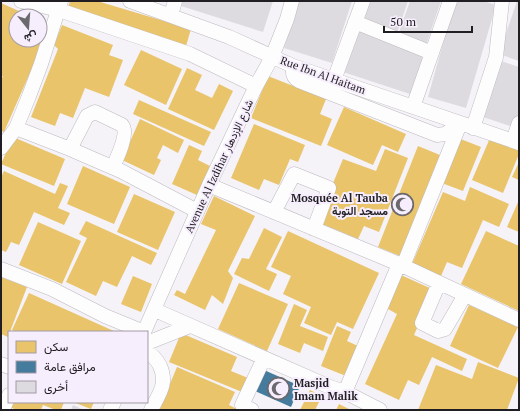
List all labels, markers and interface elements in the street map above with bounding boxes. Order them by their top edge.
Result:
north arrow [8,8,48,48]
scale bar [384,8,472,34]
text: 50 m [390,14,417,29]
text: ش [23,29,39,46]
street label: Rue Ibn Al Haitam [278,53,368,97]
street label: Avenue Al Izdihar شارع الإزدهار [182,97,257,235]
place label: Mosquée Al Tauba مسجد التوبة [291,191,388,218]
mosque icon: Mosquée Al Tauba مسجد التوبة [390,191,416,217]
legend [8,331,148,403]
text: سكن [44,339,68,355]
text: مرافق عامة [44,359,96,375]
mosque icon: Masjid Imam Malik [265,376,291,402]
place label: Masjid Imam Malik [294,376,358,403]
text: أخرى [44,379,68,395]

